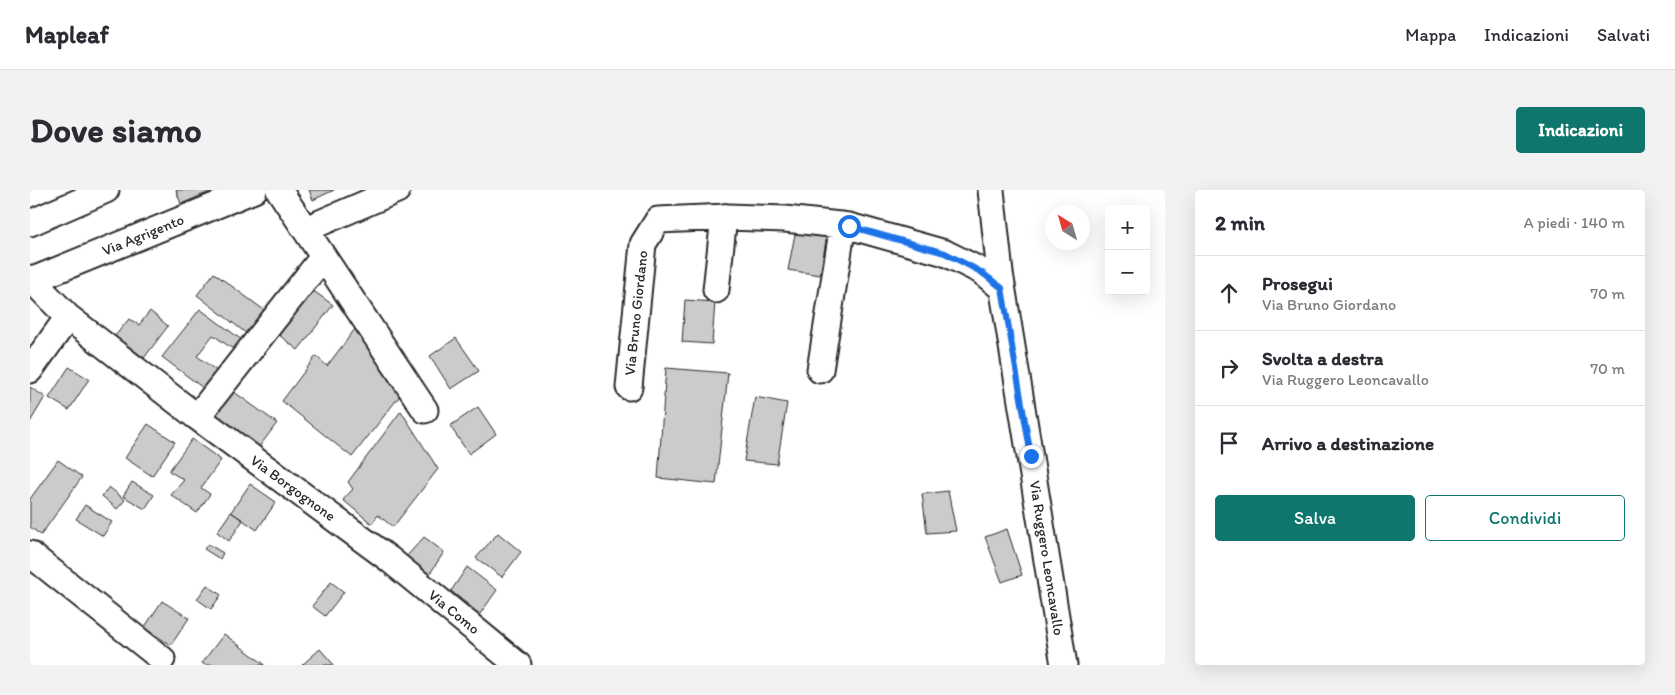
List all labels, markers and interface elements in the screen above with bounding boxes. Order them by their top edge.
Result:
text: Mapleaf [25,20,109,49]
text: Mappa [1405,24,1456,46]
text: Indicazioni [1484,24,1569,46]
text: Salvati [1597,24,1650,46]
button: Indicazioni [1516,107,1645,153]
text: Dove siamo [30,109,202,151]
north arrow [1045,205,1090,250]
map controls [1105,205,1150,295]
button: + [1105,205,1150,250]
street label: Via Agrigento [99,210,187,260]
text: 2 min [1215,210,1265,235]
text: A piedi · 140 m [1523,213,1625,232]
route start [838,215,861,238]
street label: Via Bruno Giordano [620,250,652,376]
button: − [1105,250,1150,295]
text: Prosegui [1262,272,1333,295]
icon: ahead [1215,279,1243,307]
text: 70 m [1590,284,1625,303]
text: Via Bruno Giordano [1262,295,1396,314]
text: Svolta a destra [1262,347,1383,370]
icon: right [1215,354,1243,382]
text: 70 m [1590,359,1625,378]
text: Via Ruggero Leoncavallo [1262,370,1429,389]
icon: arrive [1215,429,1243,457]
text: Arrivo a destinazione [1262,432,1434,455]
route end [1020,445,1043,468]
street label: Via Borgognone [247,451,339,525]
street label: Via Ruggero Leoncavallo [1026,479,1068,637]
button: Salva [1215,495,1415,541]
button: Condividi [1425,495,1625,541]
street label: Via Como [425,586,483,638]

